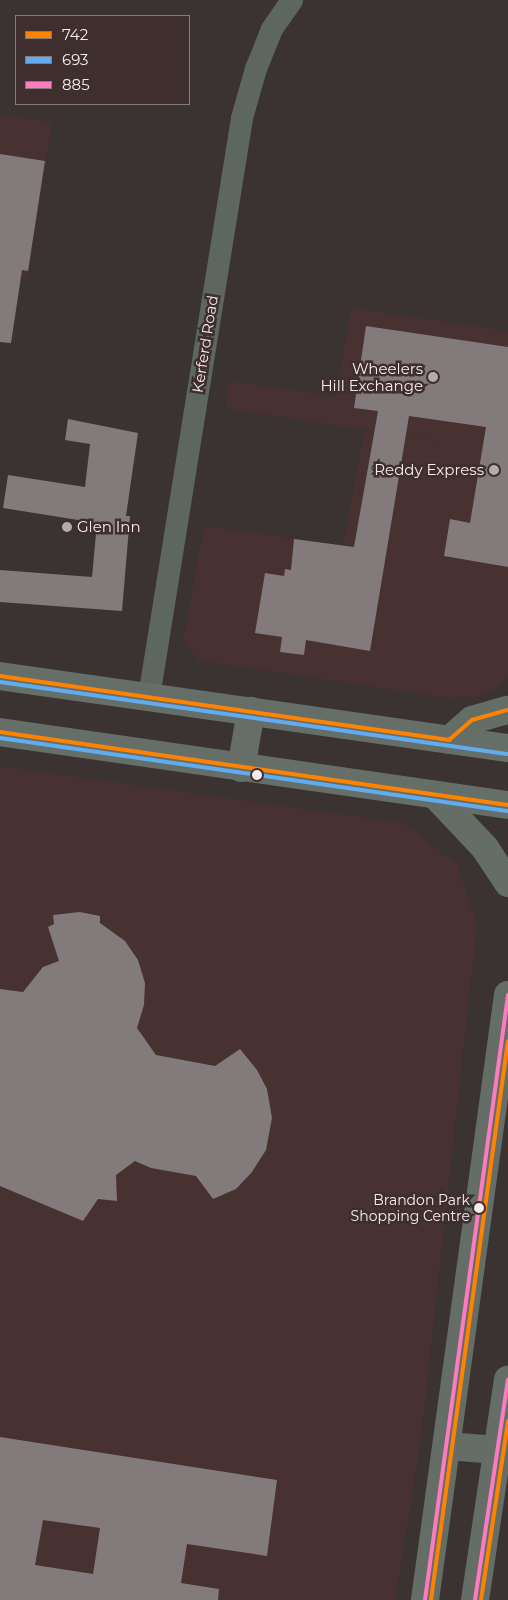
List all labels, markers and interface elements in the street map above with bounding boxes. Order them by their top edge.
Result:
legend [15,15,190,105]
text: 742 [62,25,88,44]
text: 693 [62,50,89,69]
text: 885 [62,75,90,94]
street label: Kerferd Road [188,294,222,394]
place label: Wheelers Hill Exchange [320,359,423,394]
marker: Wheelers Hill Exchange [427,371,439,383]
place label: Reddy Express [374,461,484,479]
marker: Reddy Express [488,464,500,476]
place label: Glen Inn [77,518,141,536]
marker: Glen Inn [61,521,73,533]
unlabelled marker [252,770,262,780]
place label: Brandon Park Shopping Centre [351,1192,470,1224]
marker: Brandon Park Shopping Centre [474,1203,484,1213]

